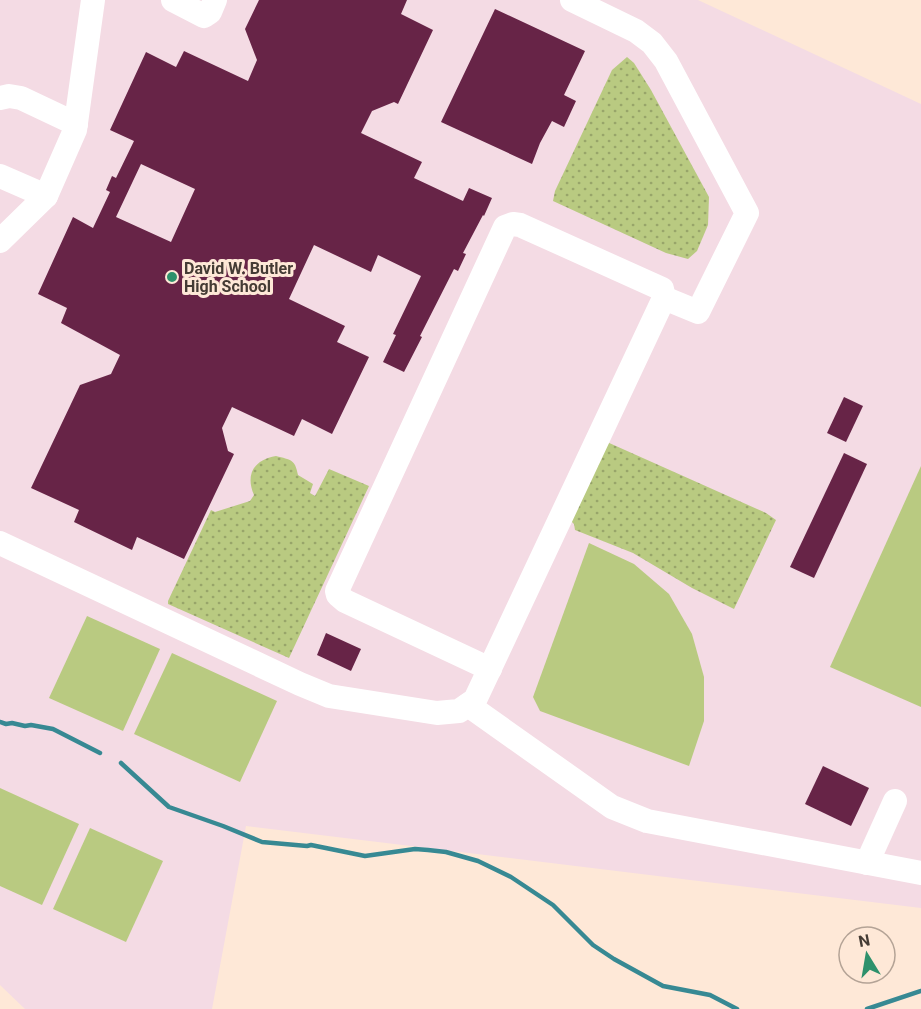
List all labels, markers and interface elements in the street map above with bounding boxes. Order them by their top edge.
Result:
place label: David W. Butler High School [184,259,293,296]
marker: David W. Butler High School [165,270,179,284]
north arrow [837,925,897,985]
text: N [857,930,872,951]

